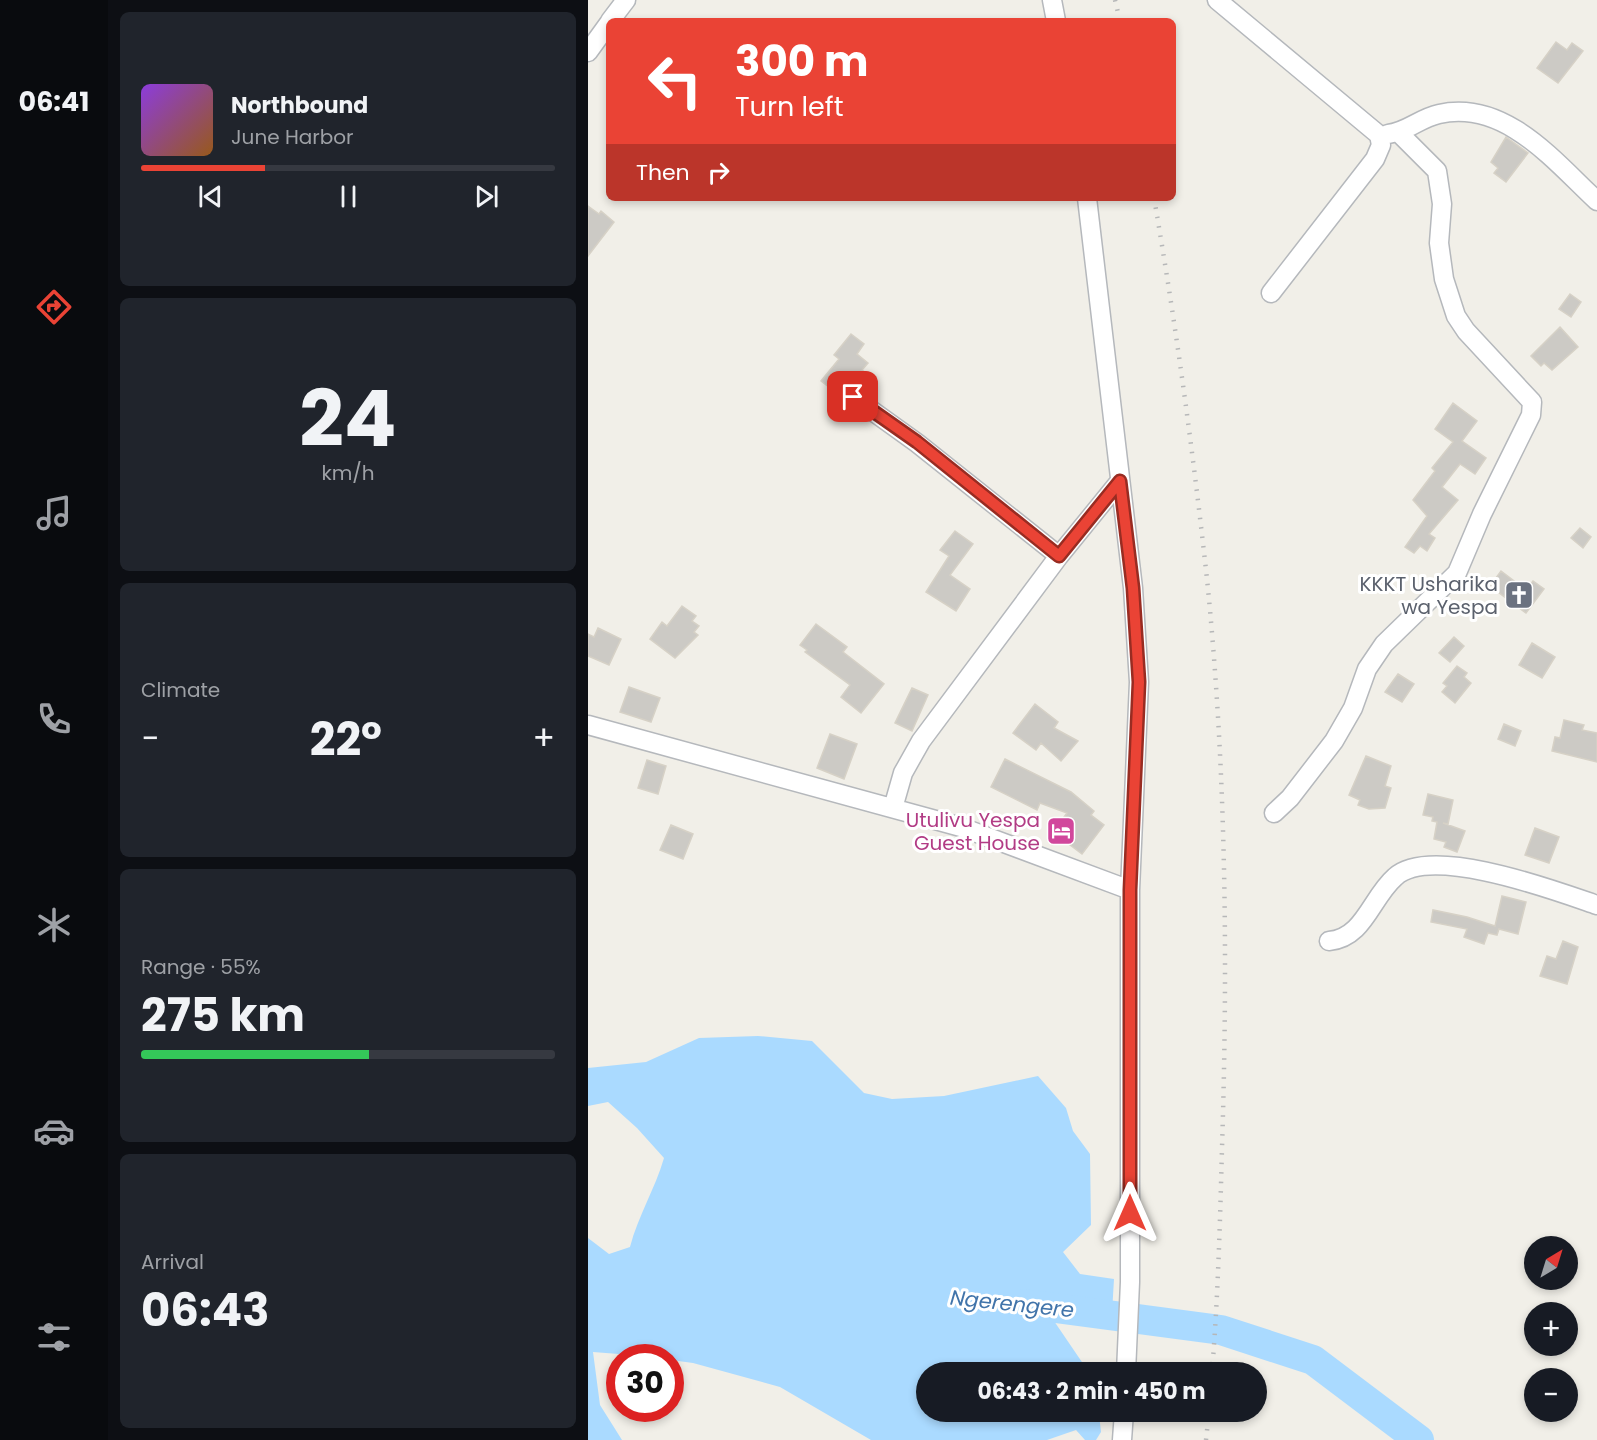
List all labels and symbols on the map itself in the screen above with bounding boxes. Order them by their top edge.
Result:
pin [827,371,878,422]
place label: KKKT Usharika wa Yespa [1359,570,1498,621]
church icon: KKKT Usharika wa Yespa [1503,579,1535,611]
place label: Utulivu Yespa Guest House [906,806,1040,857]
hotel icon: Utulivu Yespa Guest House [1045,815,1077,847]
position arrow [1098,1181,1162,1245]
north arrow [1524,1236,1578,1290]
water label: Ngerengere [949,1283,1075,1324]
speed limit sign: 30 [606,1344,684,1422]

